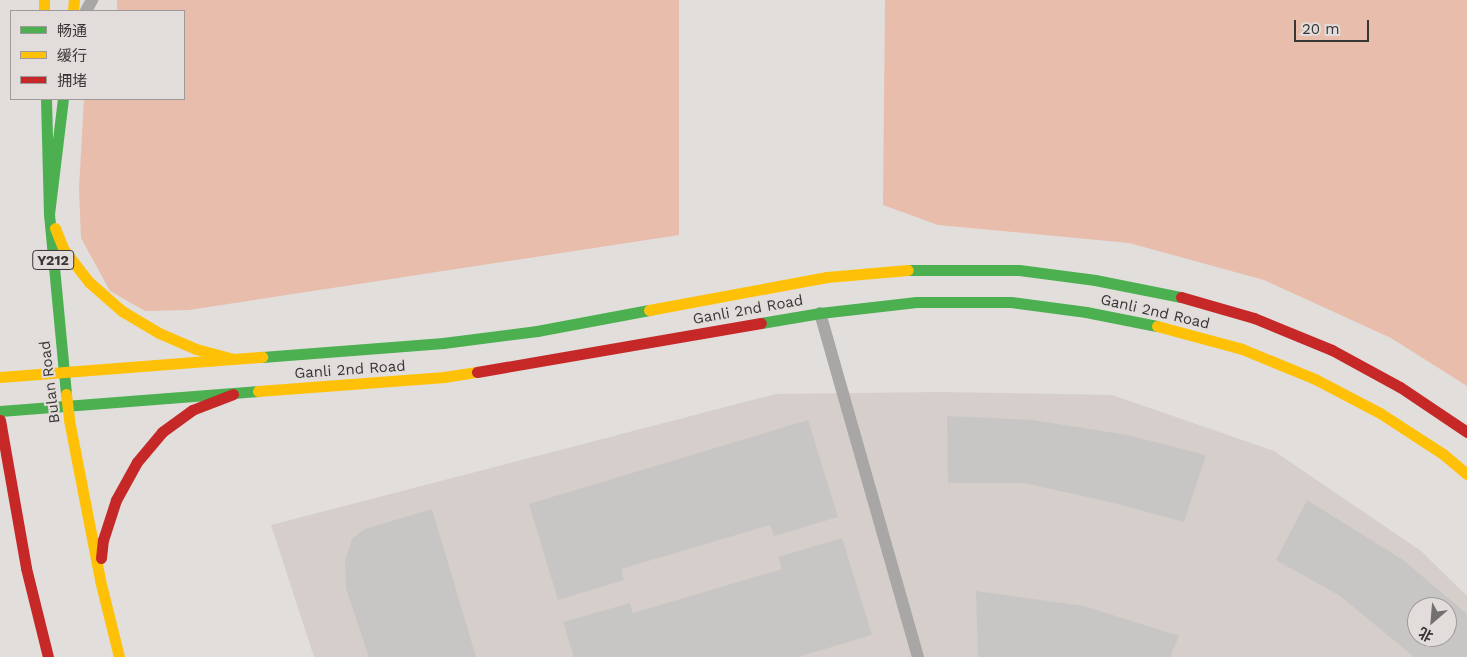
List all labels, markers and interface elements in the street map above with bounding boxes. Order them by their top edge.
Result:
legend [10,10,185,100]
scale bar [1297,10,1372,42]
text: 20 m [1302,20,1340,38]
text: 畅通 [57,22,87,40]
text: 缓行 [57,47,87,65]
text: 拥堵 [57,72,87,90]
road number: Y212 [32,248,74,272]
street label: Ganli 2nd Road [692,291,804,329]
street label: Ganli 2nd Road [1099,291,1211,333]
street label: Bulan Road [36,340,64,424]
street label: Ganli 2nd Road [294,357,406,383]
north arrow [1407,597,1457,647]
text: 北 [1416,624,1436,645]

